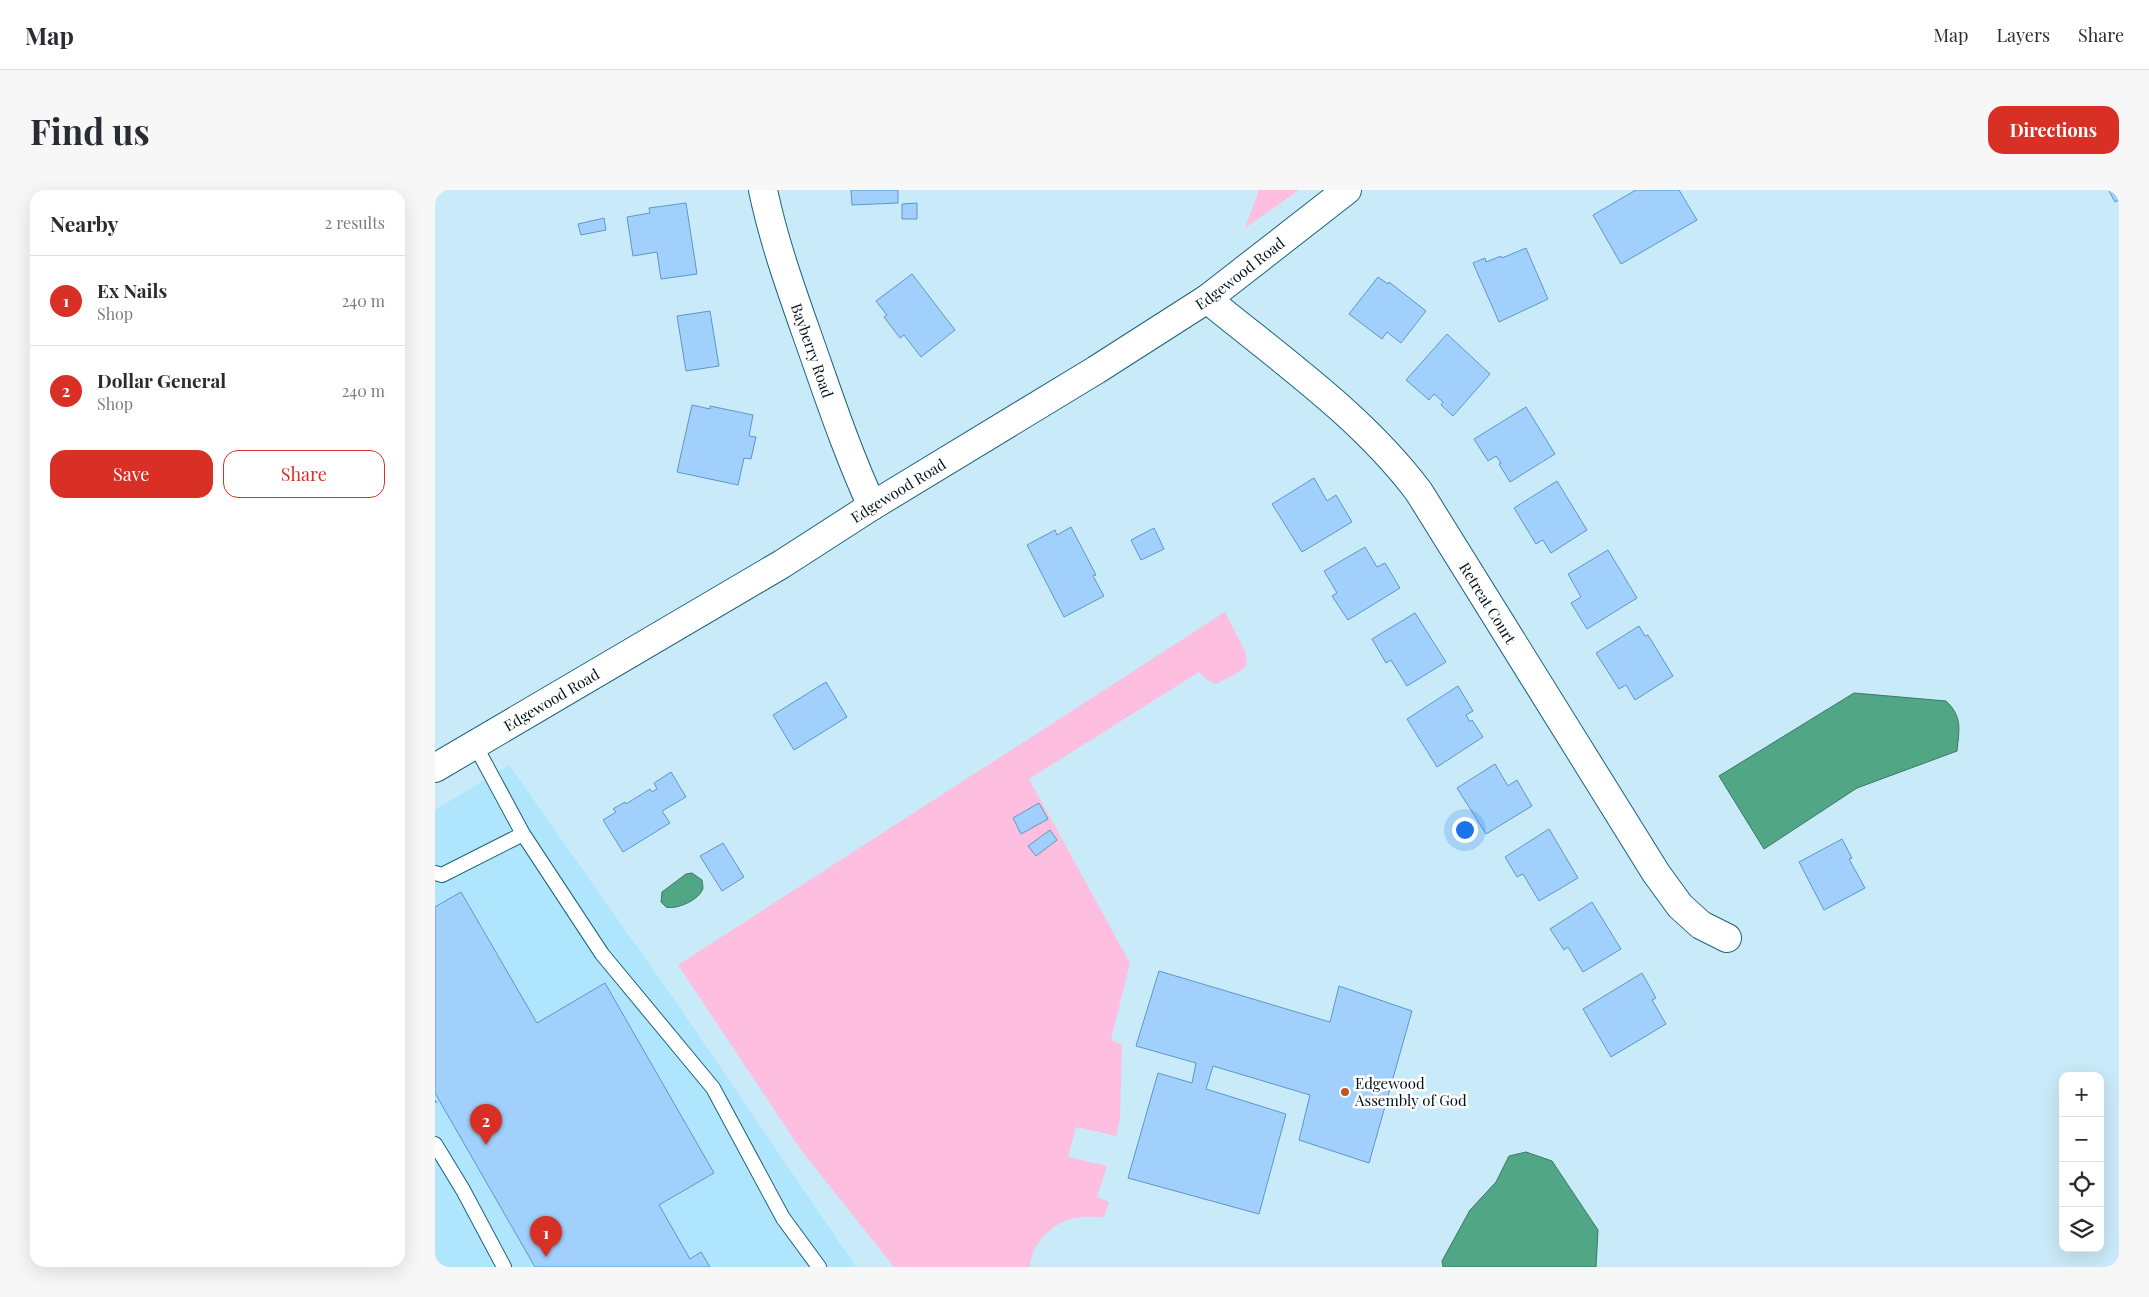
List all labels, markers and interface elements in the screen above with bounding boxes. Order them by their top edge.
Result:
text: Map [25,19,74,51]
text: Map [1933,23,1968,47]
text: Layers [1996,23,2050,47]
text: Share [2078,23,2124,47]
button: Directions [1988,106,2119,154]
text: Find us [30,107,150,154]
text: Nearby [50,209,119,237]
text: 2 results [325,212,385,233]
street label: Edgewood Road [1191,232,1289,314]
text: Ex Nails [97,277,167,303]
text: 1 [63,290,69,311]
text: 240 m [342,290,385,311]
street label: Bayberry Road [787,301,838,401]
text: Shop [97,303,133,324]
text: Dollar General [97,367,226,393]
text: 2 [62,380,70,401]
text: 240 m [342,380,385,401]
text: Shop [97,393,133,414]
button: Save [50,450,213,498]
button: Share [223,450,385,498]
street label: Edgewood Road [847,454,949,527]
street label: Retreat Court [1455,558,1521,648]
street label: Edgewood Road [500,664,603,735]
your location [1452,817,1478,843]
map controls [2059,1072,2104,1252]
button: + [2059,1072,2104,1117]
place label: Edgewood Assembly of God [1354,1073,1467,1110]
marker: Edgewood Assembly of God [1339,1086,1351,1098]
pin: 2 [470,1104,502,1145]
button: − [2059,1117,2104,1162]
button: locate [2059,1162,2104,1207]
button: layers [2059,1207,2104,1252]
pin: 1 [530,1216,562,1257]

